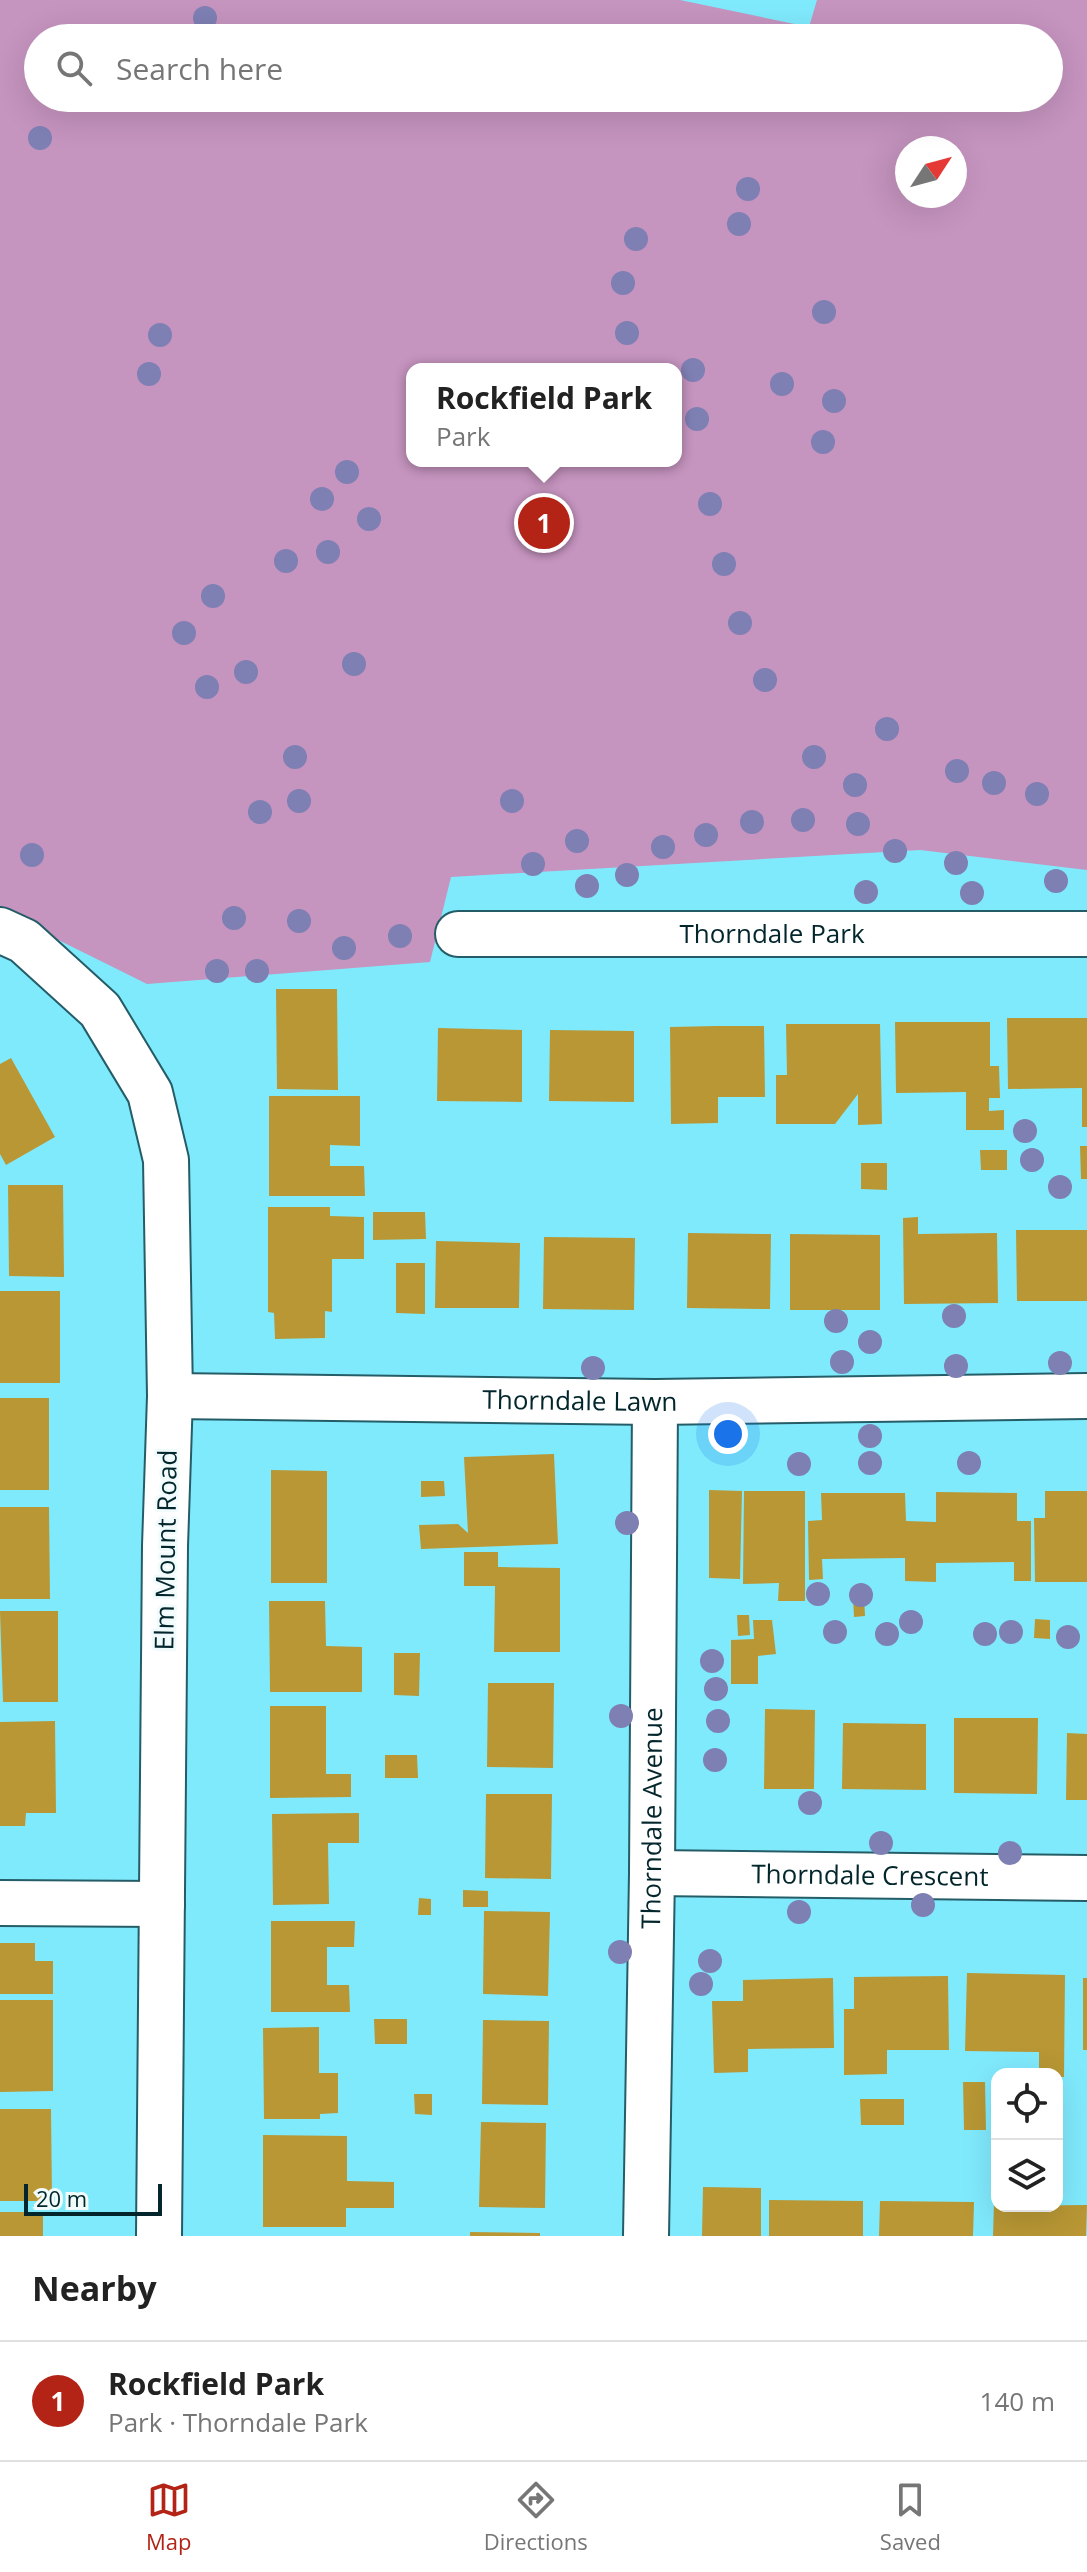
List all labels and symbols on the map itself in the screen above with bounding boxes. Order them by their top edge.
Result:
north arrow [895,136,967,208]
pin: 1 [518,493,570,553]
street label: Thorndale Park [679,915,865,951]
street label: Thorndale Lawn [482,1381,678,1419]
your location [708,1414,748,1454]
street label: Elm Mount Road [145,1449,185,1651]
street label: Thorndale Avenue [632,1707,670,1929]
street label: Thorndale Crescent [751,1855,989,1894]
scale bar [24,2180,162,2216]

